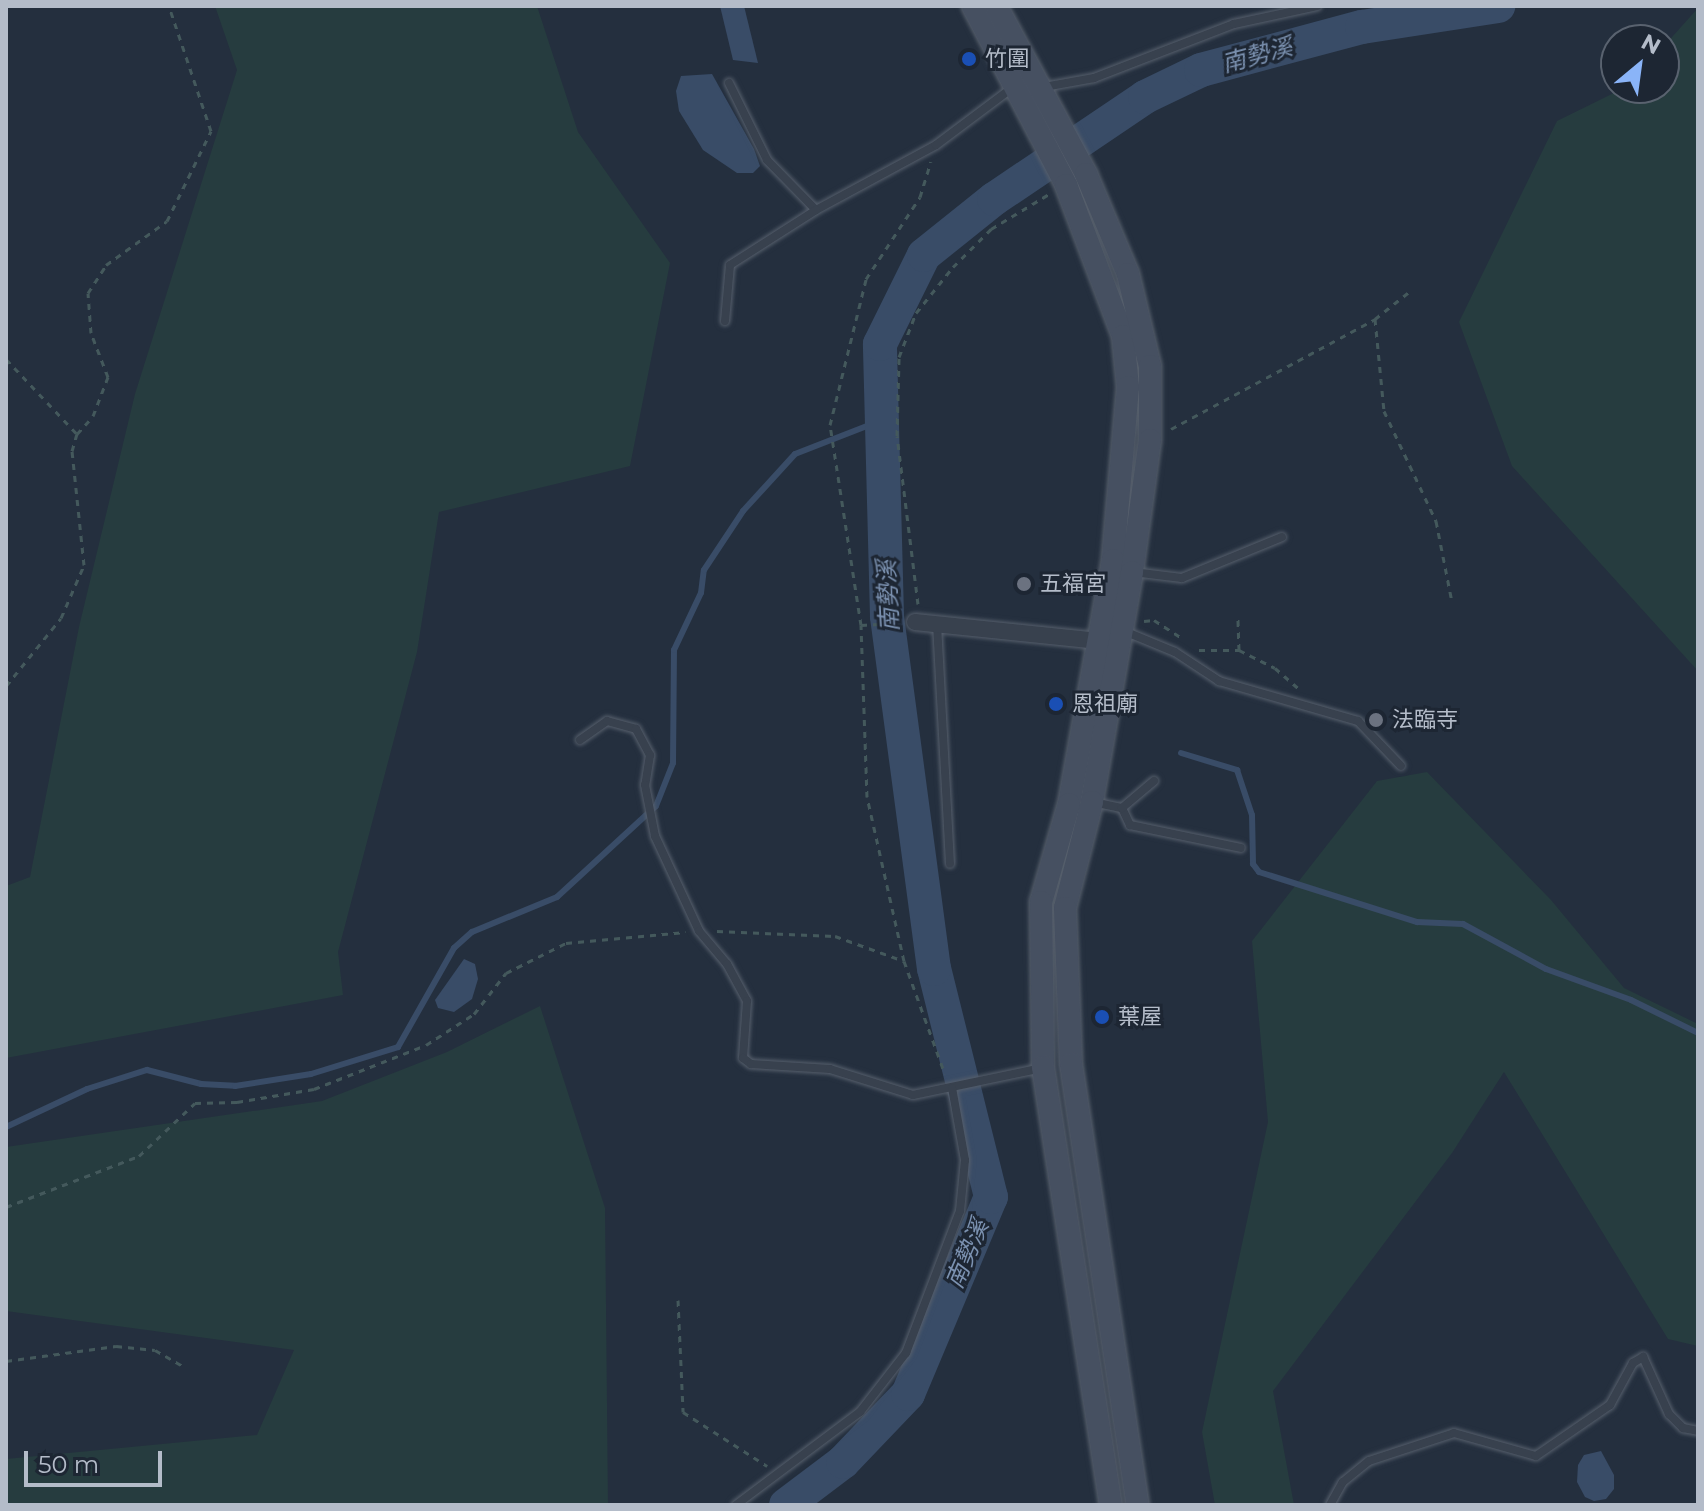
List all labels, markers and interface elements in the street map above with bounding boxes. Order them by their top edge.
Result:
north arrow [1600,24,1680,104]
text: N [1637,28,1665,60]
water label: 南勢溪 [1218,32,1296,78]
place label: 竹圍 [985,46,1029,72]
marker: 竹圍 [960,50,978,68]
water label: 南勢溪 [872,559,904,633]
place label: 五福宮 [1040,571,1106,597]
marker: 五福宮 [1015,575,1033,593]
place label: 恩祖廟 [1072,691,1138,717]
marker: 恩祖廟 [1047,695,1065,713]
place label: 法臨寺 [1392,707,1458,733]
marker: 法臨寺 [1367,711,1385,729]
place label: 葉屋 [1118,1004,1162,1030]
marker: 葉屋 [1093,1008,1111,1026]
water label: 南勢溪 [940,1215,994,1293]
scale bar [28,1435,166,1485]
text: 50 m [38,1450,99,1479]

